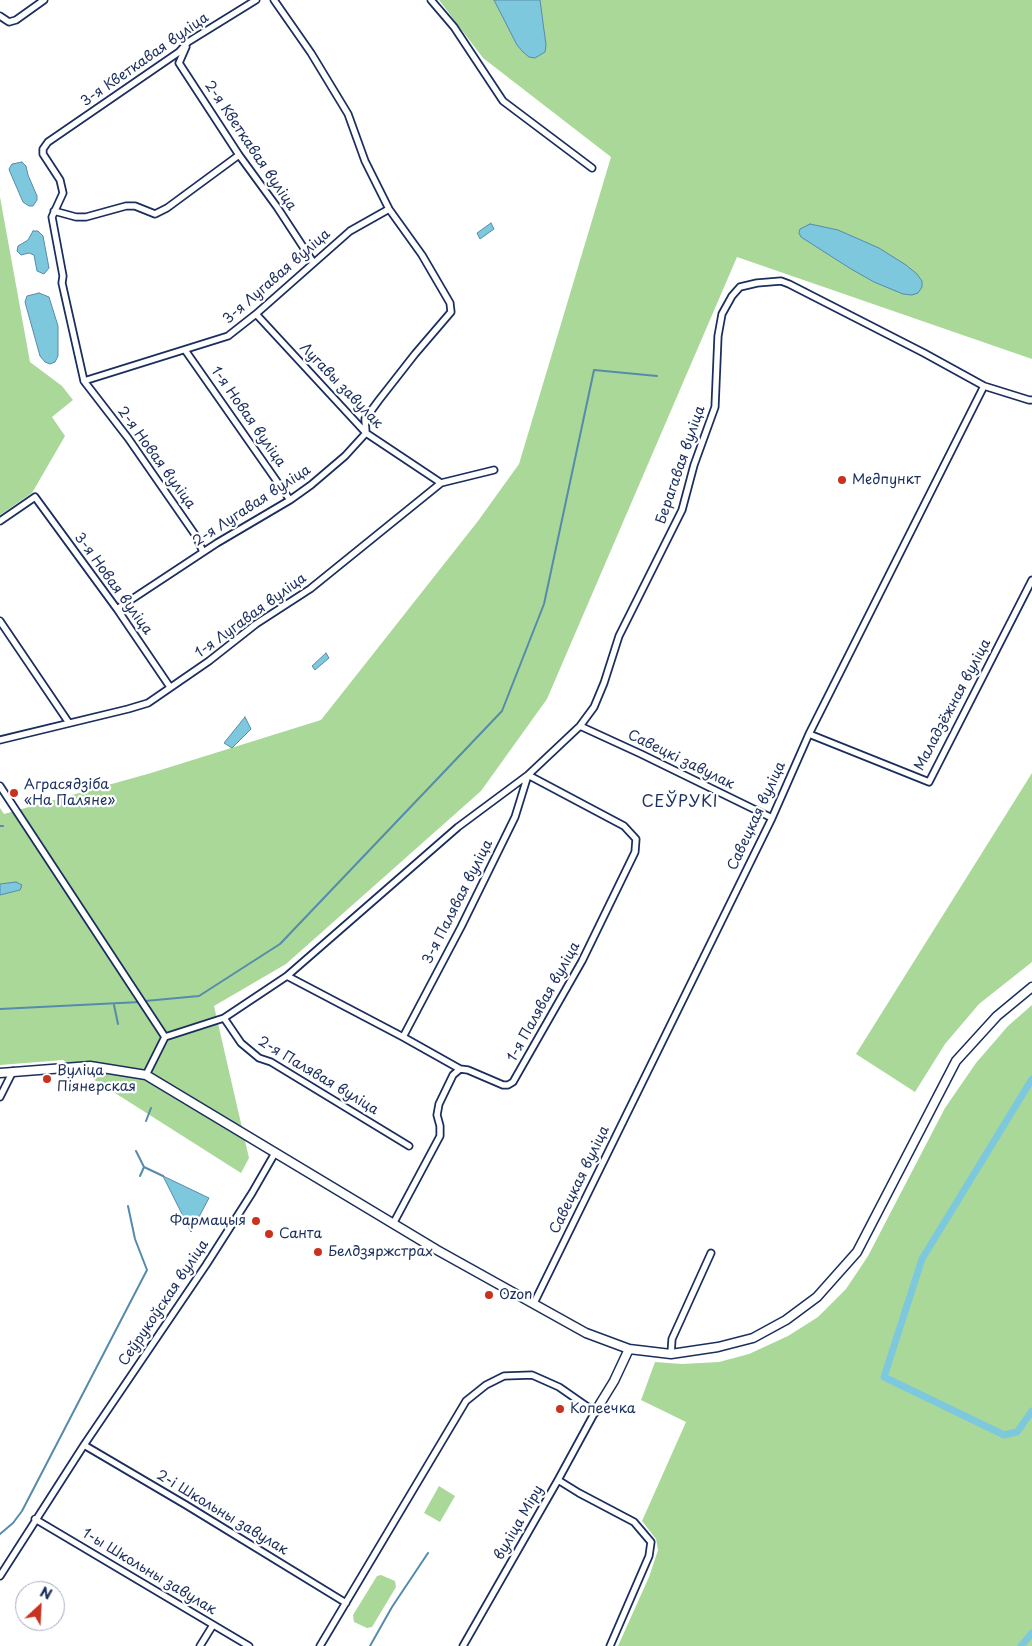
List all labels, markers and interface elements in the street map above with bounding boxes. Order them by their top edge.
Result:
street label: 3-я Кветкавая вуліца [78,9,212,111]
street label: 2-я Кветкавая вуліца [200,78,300,214]
street label: 3-я Лугавая вуліца [220,226,334,328]
street label: Лугавы завулак [296,340,386,432]
street label: 1-я Новая вуліца [207,364,289,470]
street label: 2-я Новая вуліца [113,404,199,512]
street label: Берагавая вуліца [653,404,709,526]
street label: 2-я Лугавая вуліца [190,462,314,550]
place label: Медпункт [852,472,921,488]
marker: Медпункт [836,474,848,486]
street label: 3-я Новая вуліца [70,530,156,638]
street label: 1-я Лугавая вуліца [192,570,310,662]
street label: Маладзёжная вуліца [911,636,995,774]
street label: Савецкі завулак [625,727,737,793]
street label: Савецкая вуліца [724,759,790,873]
place label: Аграсядзіба «На Паляне» [24,777,115,810]
marker: Аграсядзіба «На Паляне» [8,787,20,799]
district label: СЕЎРУКІ [641,793,719,813]
street label: 3-я Палявая вуліца [419,837,497,967]
street label: 1-я Палявая вуліца [504,939,584,1065]
street label: 2-я Палявая вуліца [255,1033,381,1119]
place label: Вуліца Піянерская [57,1063,136,1096]
marker: Вуліца Піянерская [41,1073,53,1085]
street label: Савецкая вуліца [547,1123,613,1237]
place label: Фармацыя [170,1213,246,1229]
marker: Фармацыя [250,1215,262,1227]
place label: Санта [279,1226,322,1242]
marker: Санта [263,1228,275,1240]
street label: Сеўрукоўская вуліца [116,1237,212,1369]
place label: Белдзяржстрах [328,1244,433,1260]
marker: Белдзяржстрах [312,1246,324,1258]
place label: Ozon [499,1287,532,1303]
marker: Ozon [483,1289,495,1301]
place label: Копеечка [570,1401,636,1417]
marker: Копеечка [554,1403,566,1415]
street label: 2-і Школьны завулак [153,1467,291,1559]
street label: вуліца Міру [491,1483,547,1563]
street label: 1-ы Школьны завулак [79,1525,219,1619]
north arrow [15,1581,65,1631]
text: N [37,1581,56,1605]

